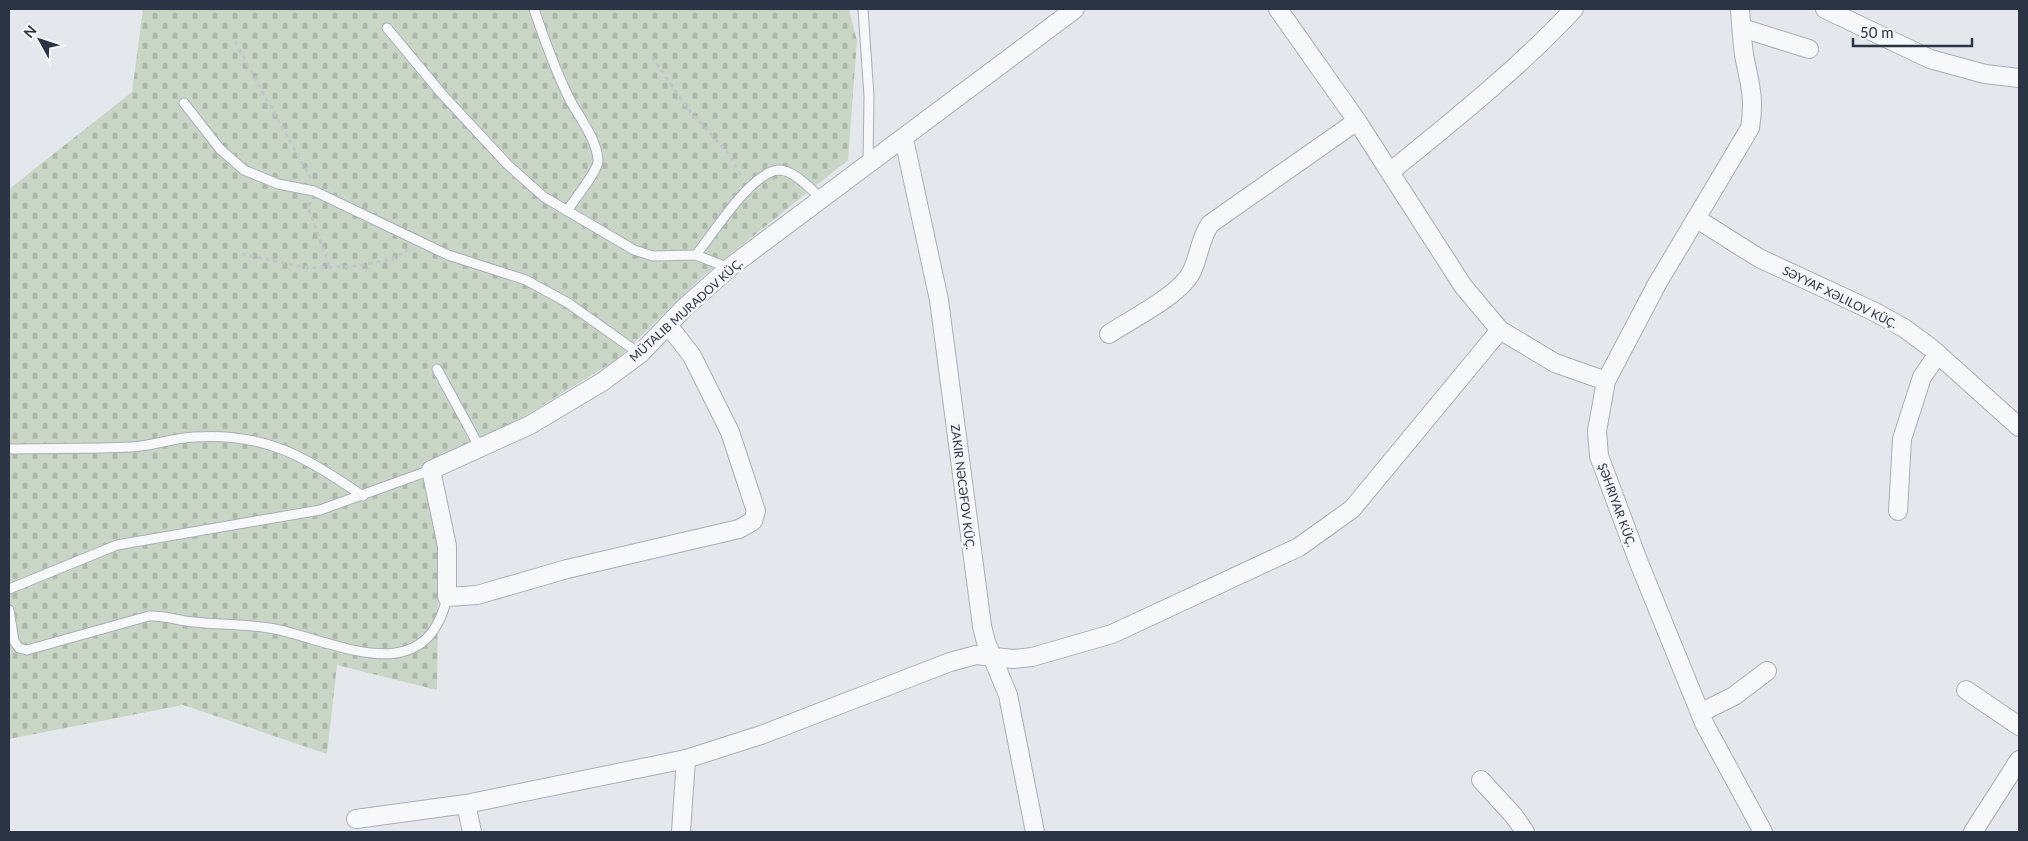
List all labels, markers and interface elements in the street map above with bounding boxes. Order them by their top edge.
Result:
north arrow [15,15,65,65]
scale bar [1853,15,1972,47]
text: N [20,22,40,41]
text: 50 m [1860,23,1894,41]
street label: MÜTALIB MURADOV KÜÇ. [626,255,746,365]
street label: SƏYYAF XƏLILOV KÜÇ. [1780,263,1900,331]
street label: ZAKIR NƏCƏFOV KÜÇ. [948,423,978,551]
street label: ŞƏHRIYAR KÜÇ. [1595,461,1639,549]

